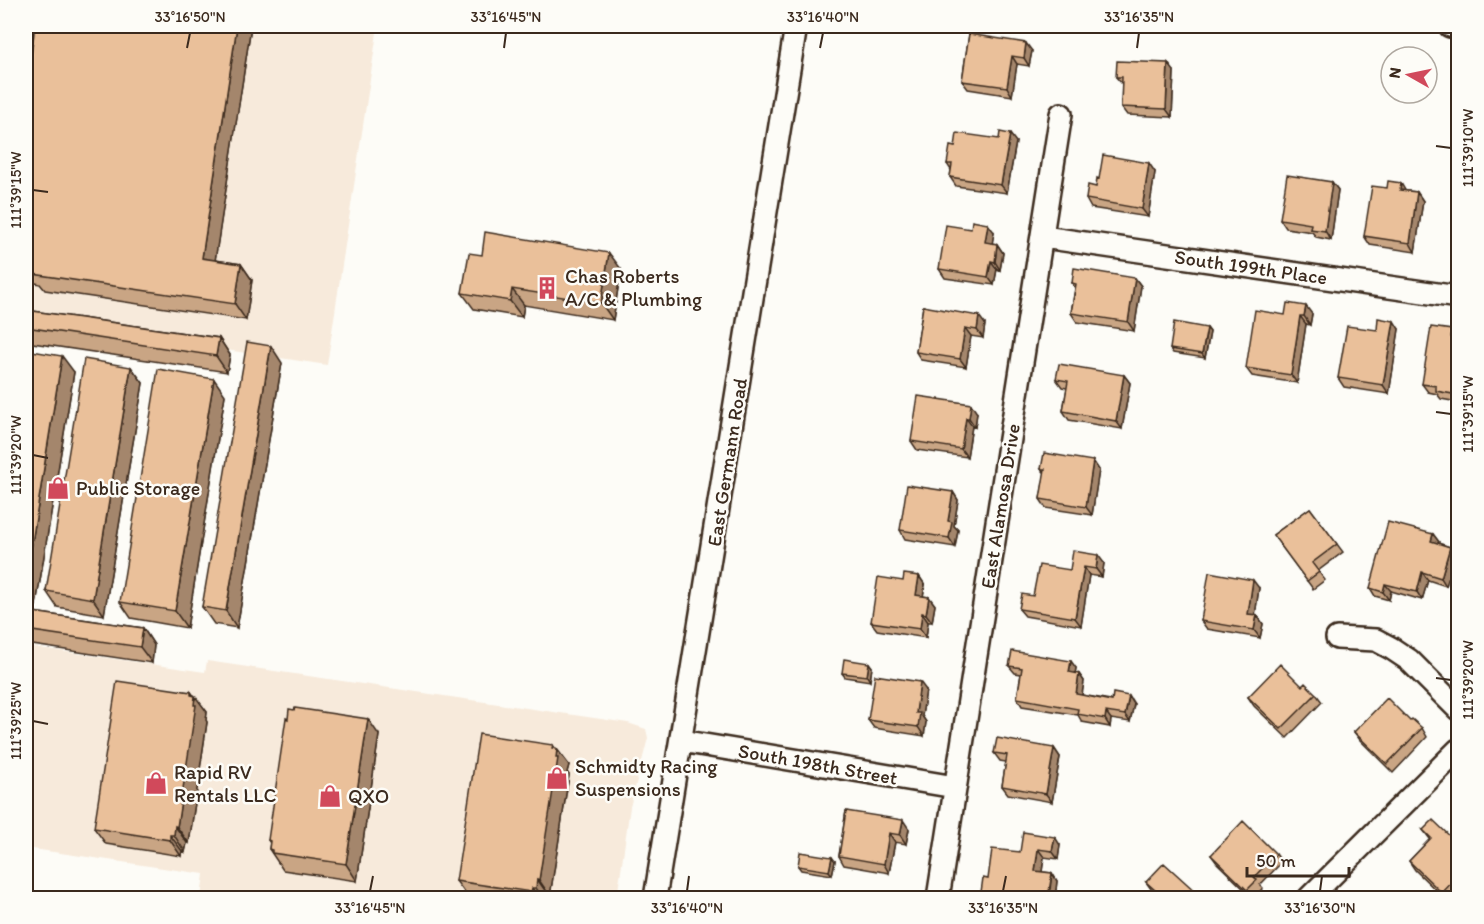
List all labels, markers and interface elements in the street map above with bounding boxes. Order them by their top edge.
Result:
text: 33°16'50"N [154,8,226,26]
text: 33°16'45"N [471,8,541,26]
text: 33°16'40"N [787,8,859,26]
text: 33°16'35"N [1104,8,1174,26]
north arrow [1379,45,1439,105]
text: N [1384,66,1405,80]
text: 111°39'10"W [1459,109,1477,187]
text: 111°39'15"W [7,151,25,229]
street label: South 199th Place [1173,244,1329,290]
place label: Chas Roberts A/C & Plumbing [565,264,703,311]
building icon: Chas Roberts A/C & Plumbing [534,275,560,301]
text: 111°39'15"W [1459,375,1477,453]
street label: East Germann Road [702,376,752,548]
text: 111°39'20"W [7,415,25,495]
street label: East Alamosa Drive [975,422,1025,590]
shop icon: Public Storage [45,475,71,501]
place label: Public Storage [76,476,200,500]
text: 111°39'20"W [1459,640,1477,720]
text: 111°39'25"W [7,682,25,760]
street label: South 198th Street [736,738,900,790]
place label: Schmidty Racing Suspensions [575,754,718,801]
place label: Rapid RV Rentals LLC [174,760,276,807]
shop icon: Schmidty Racing Suspensions [544,765,570,791]
shop icon: Rapid RV Rentals LLC [143,770,169,796]
shop icon: QXO [317,783,343,809]
place label: QXO [348,784,389,808]
scale bar [1247,840,1349,878]
text: 50 m [1256,850,1296,872]
text: 33°16'45"N [335,899,405,917]
text: 33°16'40"N [651,899,723,917]
text: 33°16'35"N [968,899,1038,917]
text: 33°16'30"N [1284,899,1356,917]

